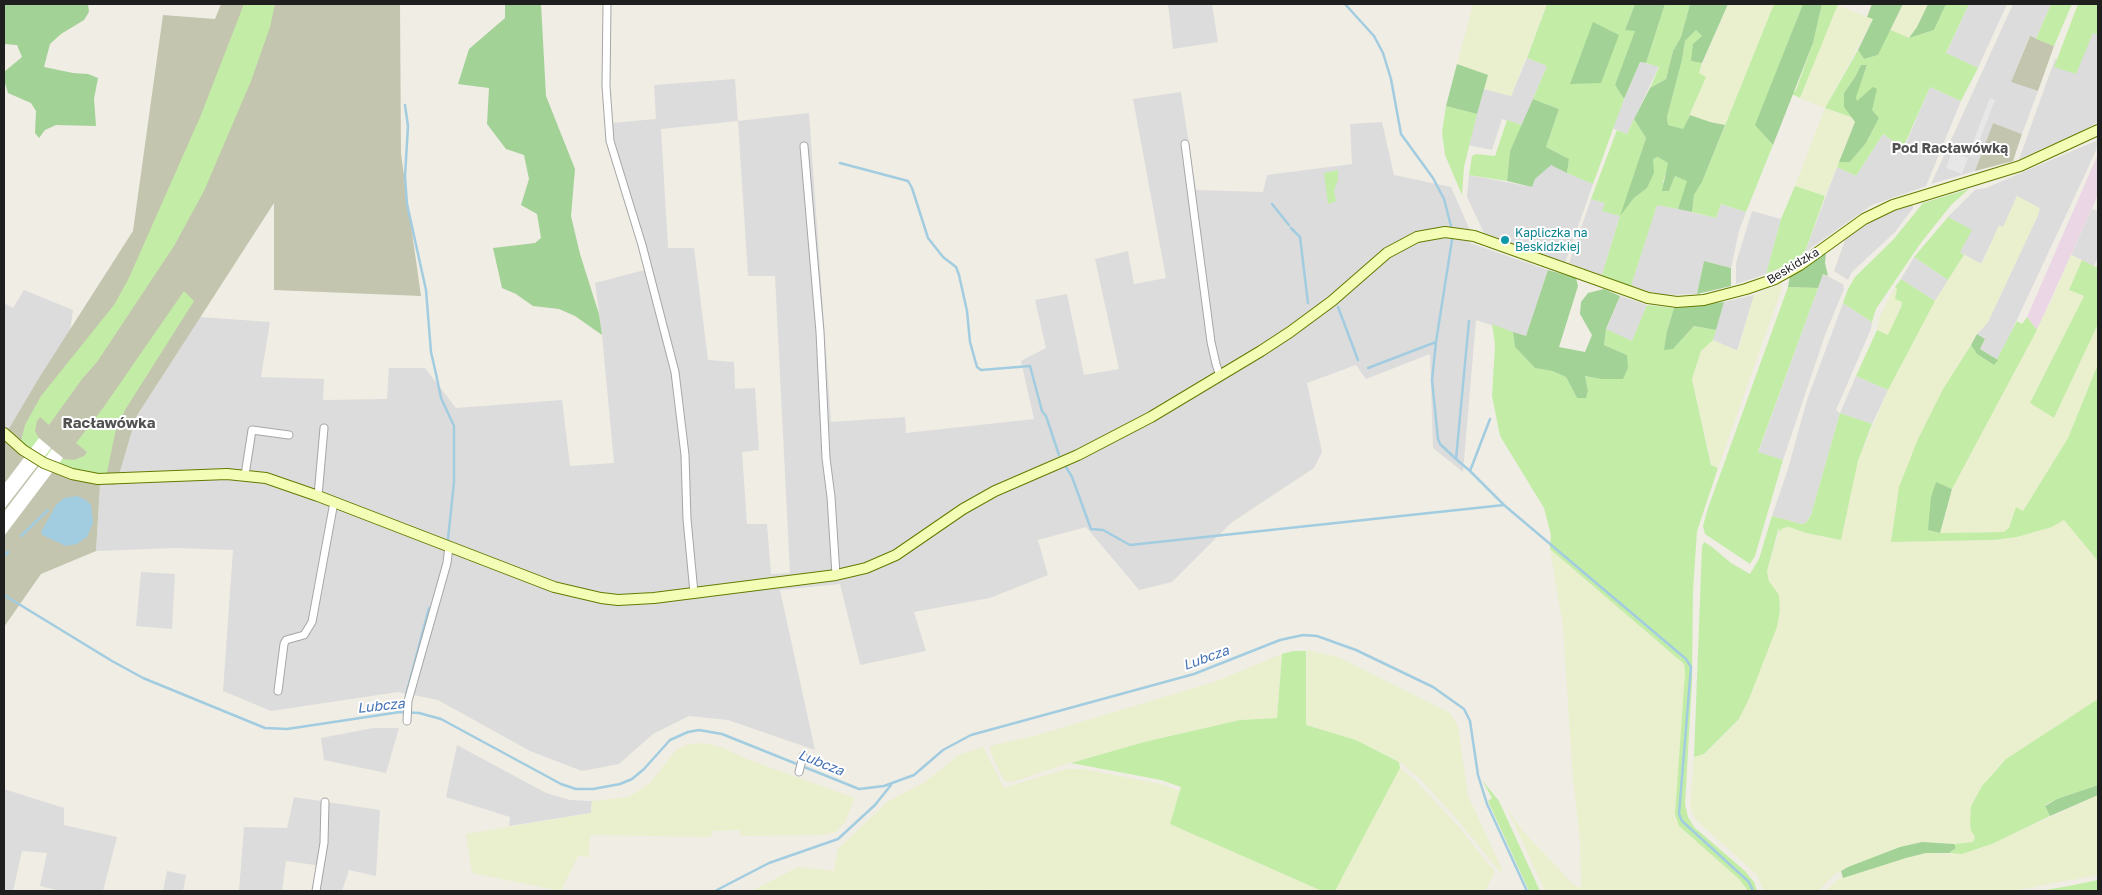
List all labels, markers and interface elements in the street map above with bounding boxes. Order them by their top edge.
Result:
district label: Pod Racławówką [1892,141,2008,157]
place label: Kapliczka na Beskidzkiej [1515,226,1588,254]
marker: Kapliczka na Beskidzkiej [1499,234,1511,246]
street label: Beskidzka [1764,245,1822,287]
district label: Racławówka [63,414,155,432]
water label: Lubcza [1181,642,1231,674]
water label: Lubcza [357,695,405,717]
water label: Lubcza [796,746,846,780]

